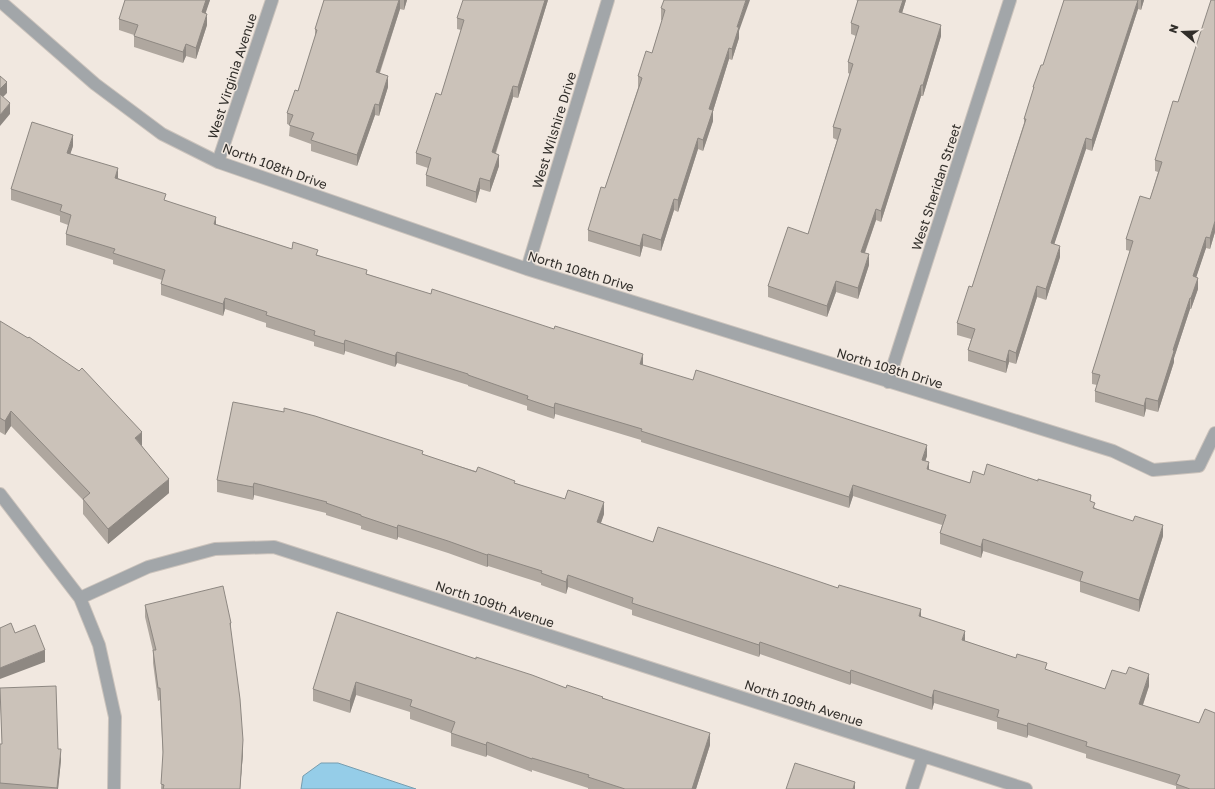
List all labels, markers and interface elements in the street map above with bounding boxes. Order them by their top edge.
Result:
street label: West Virginia Avenue [204,11,260,141]
north arrow [1163,12,1203,52]
text: N [1166,23,1181,35]
street label: West Wilshire Drive [529,70,579,190]
street label: West Sheridan Street [908,122,964,252]
street label: North 108th Drive [220,140,330,192]
street label: North 108th Drive [526,247,636,295]
street label: North 108th Drive [835,344,945,392]
street label: North 109th Avenue [434,577,556,631]
street label: North 109th Avenue [743,676,865,730]

